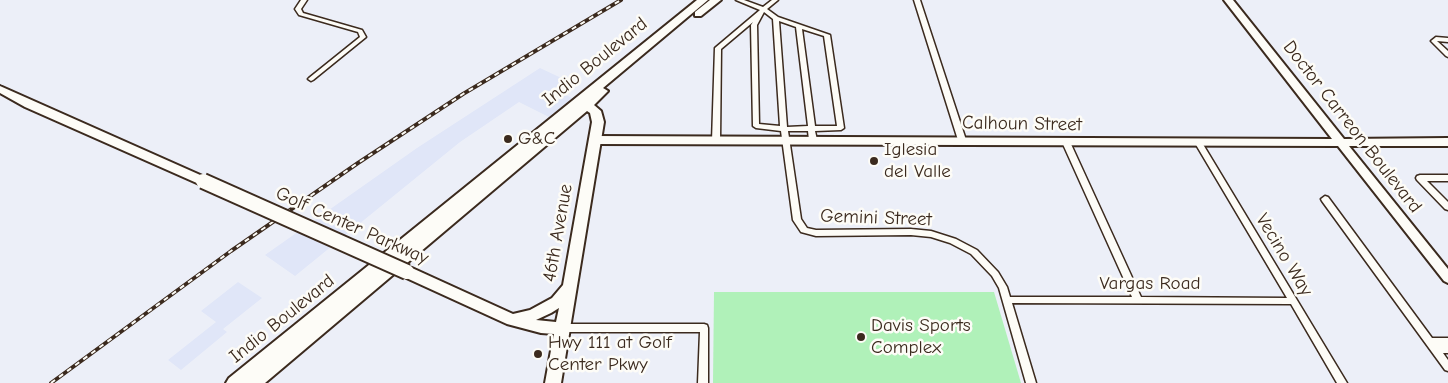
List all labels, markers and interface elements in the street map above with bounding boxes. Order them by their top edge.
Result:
street label: Indio Boulevard [538,13,652,111]
street label: Doctor Carreon Boulevard [1278,36,1426,218]
street label: Calhoun Street [962,112,1082,136]
place label: G&C [518,128,556,150]
marker: G&C [502,133,514,145]
place label: Iglesia del Valle [884,139,951,183]
marker: Iglesia del Valle [868,155,880,167]
street label: Golf Center Parkway [272,182,432,270]
street label: 46th Avenue [538,182,578,284]
street label: Gemini Street [820,205,932,231]
street label: Vecino Way [1250,210,1318,300]
street label: Indio Boulevard [225,270,339,368]
street label: Vargas Road [1099,273,1201,295]
place label: Davis Sports Complex [871,315,971,359]
marker: Davis Sports Complex [855,331,867,343]
place label: Hwy 111 at Golf Center Pkwy [548,332,672,376]
marker: Hwy 111 at Golf Center Pkwy [532,348,544,360]

